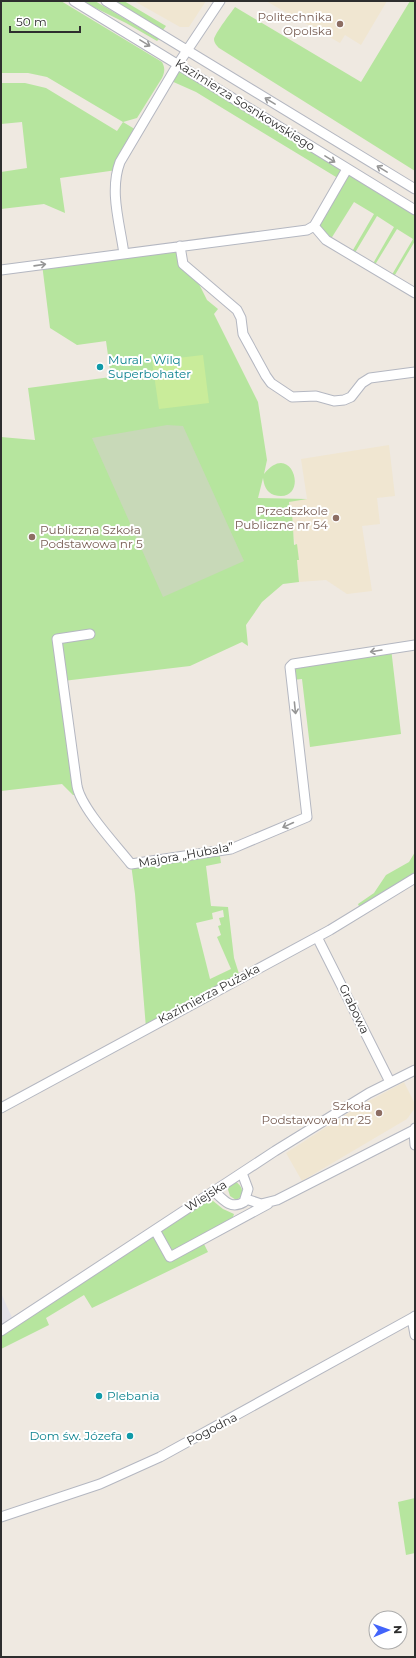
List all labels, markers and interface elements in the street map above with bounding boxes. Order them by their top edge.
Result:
scale bar [10,8,80,34]
place label: Politechnika Opolska [258,9,332,38]
text: 50 m [16,14,47,29]
marker: Politechnika Opolska [335,19,345,29]
one-way arrow [139,40,151,48]
street label: Kazimierza Sosnkowskiego [173,55,318,154]
one-way arrow [264,97,276,105]
one-way arrow [324,155,336,163]
one-way arrow [376,164,388,172]
one-way arrow [33,261,46,269]
place label: Mural - Wilq Superbohater [108,352,191,381]
marker: Mural - Wilq Superbohater [95,362,105,372]
place label: Przedszkole Publiczne nr 54 [235,503,328,532]
marker: Przedszkole Publiczne nr 54 [331,513,341,523]
place label: Publiczna Szkoła Podstawowa nr 5 [40,522,143,551]
marker: Publiczna Szkoła Podstawowa nr 5 [27,532,37,542]
one-way arrow [370,647,383,655]
one-way arrow [291,701,298,714]
one-way arrow [282,822,294,829]
street label: Majora „Hubala” [137,839,235,870]
street label: Kazimierza Pużaka [155,960,262,1027]
street label: Grabowa [336,981,373,1036]
place label: Szkoła Podstawowa nr 25 [262,1098,371,1127]
marker: Szkoła Podstawowa nr 25 [374,1108,384,1118]
street label: Wiejska [182,1177,229,1215]
place label: Plebania [107,1388,160,1403]
marker: Plebania [94,1391,104,1401]
street label: Pogodna [184,1409,240,1448]
place label: Dom św. Józefa [29,1428,122,1443]
marker: Dom św. Józefa [125,1431,135,1441]
north arrow [368,1610,408,1650]
text: N [391,1625,405,1634]

